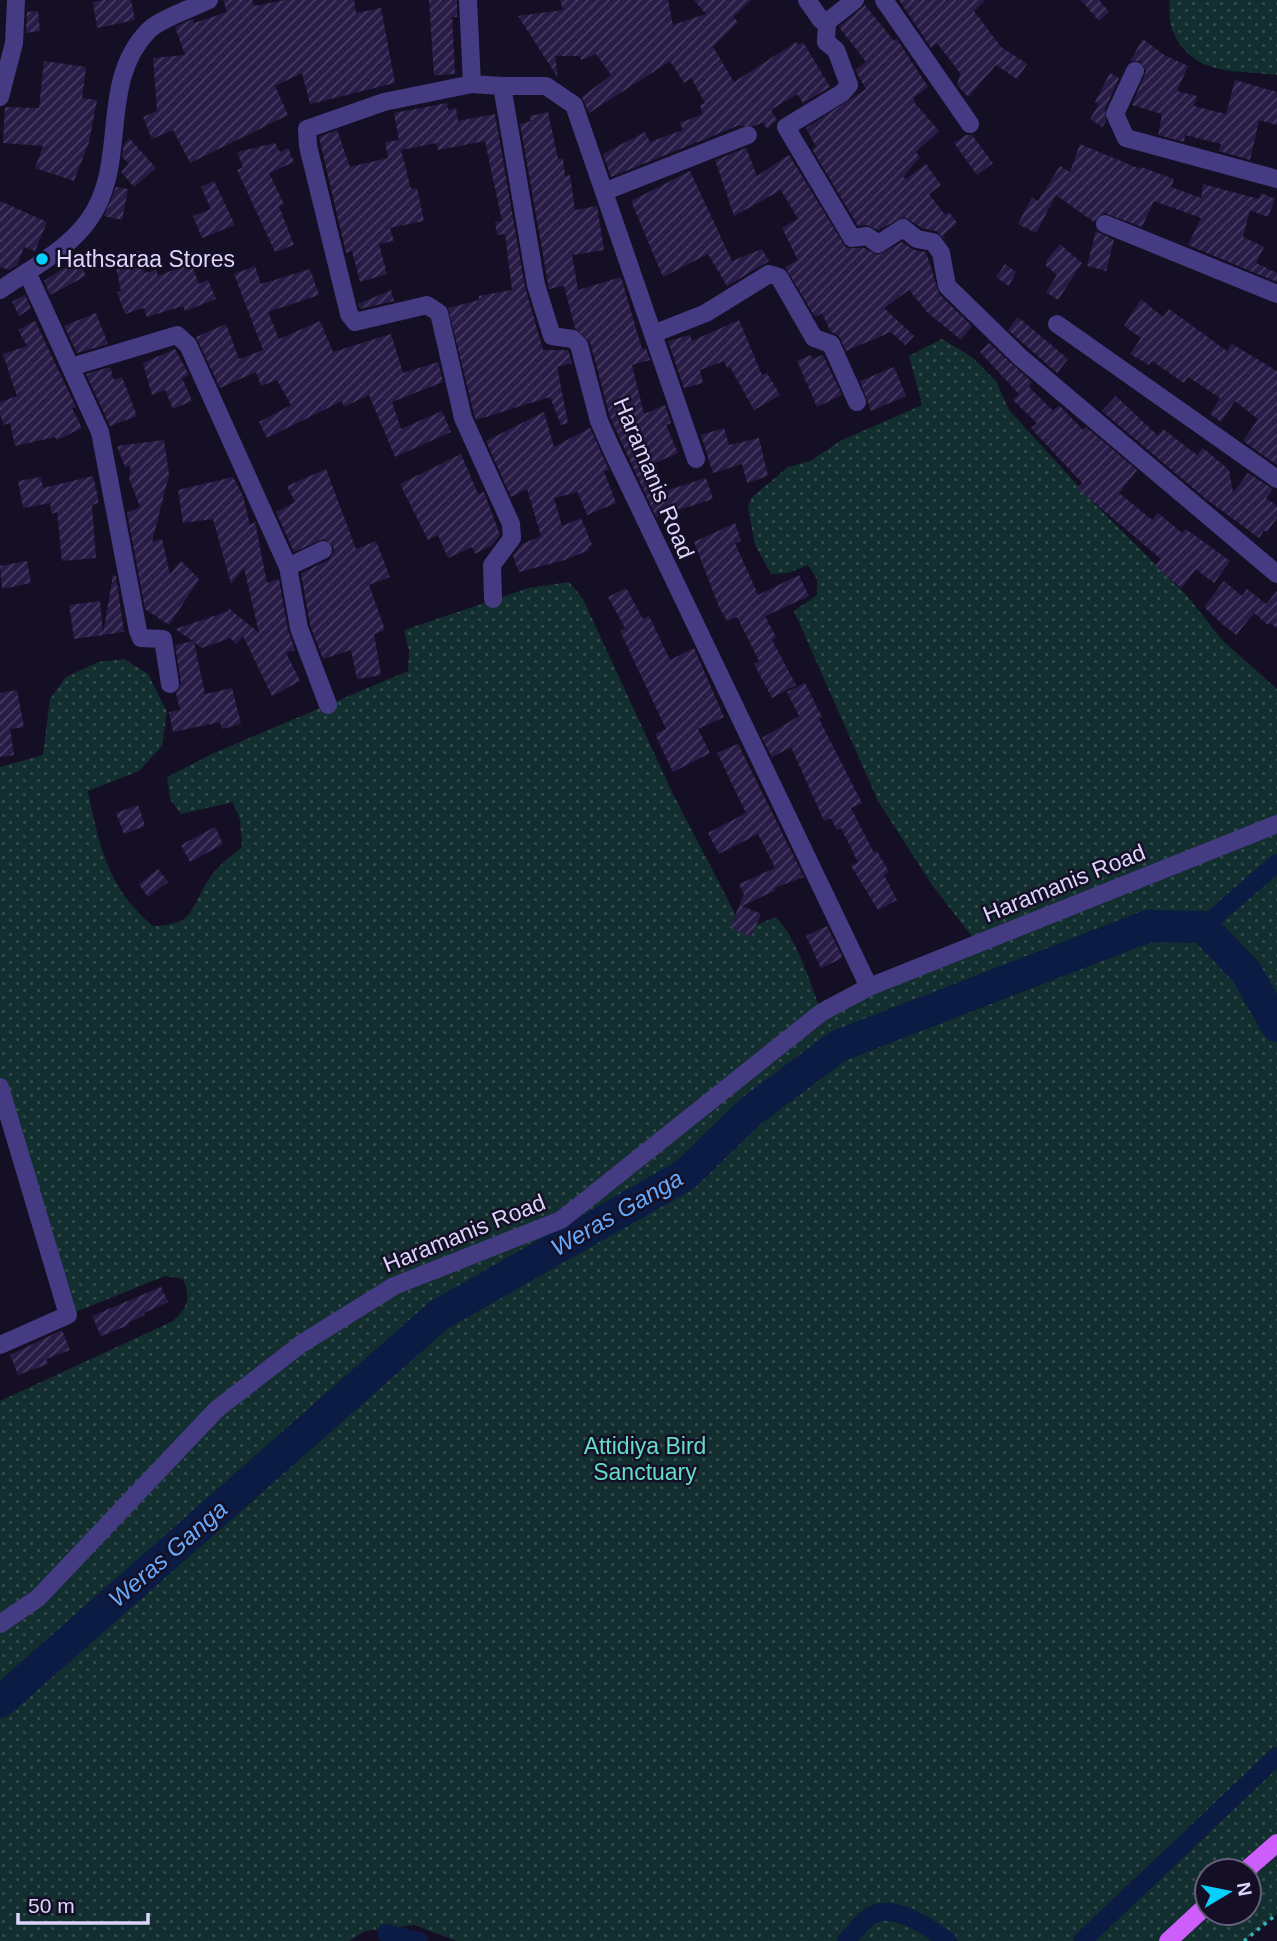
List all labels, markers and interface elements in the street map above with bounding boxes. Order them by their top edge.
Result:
place label: Hathsaraa Stores [56,246,235,272]
marker: Hathsaraa Stores [34,251,50,267]
street label: Haramanis Road [608,393,700,563]
street label: Haramanis Road [979,839,1149,927]
water label: Weras Ganga [546,1164,687,1261]
street label: Haramanis Road [379,1189,549,1277]
park label: Attidiya Bird Sanctuary [584,1433,706,1485]
water label: Weras Ganga [103,1495,232,1612]
north arrow [1193,1857,1263,1927]
text: N [1233,1881,1256,1898]
scale bar [18,1882,147,1926]
text: 50 m [28,1894,75,1917]

